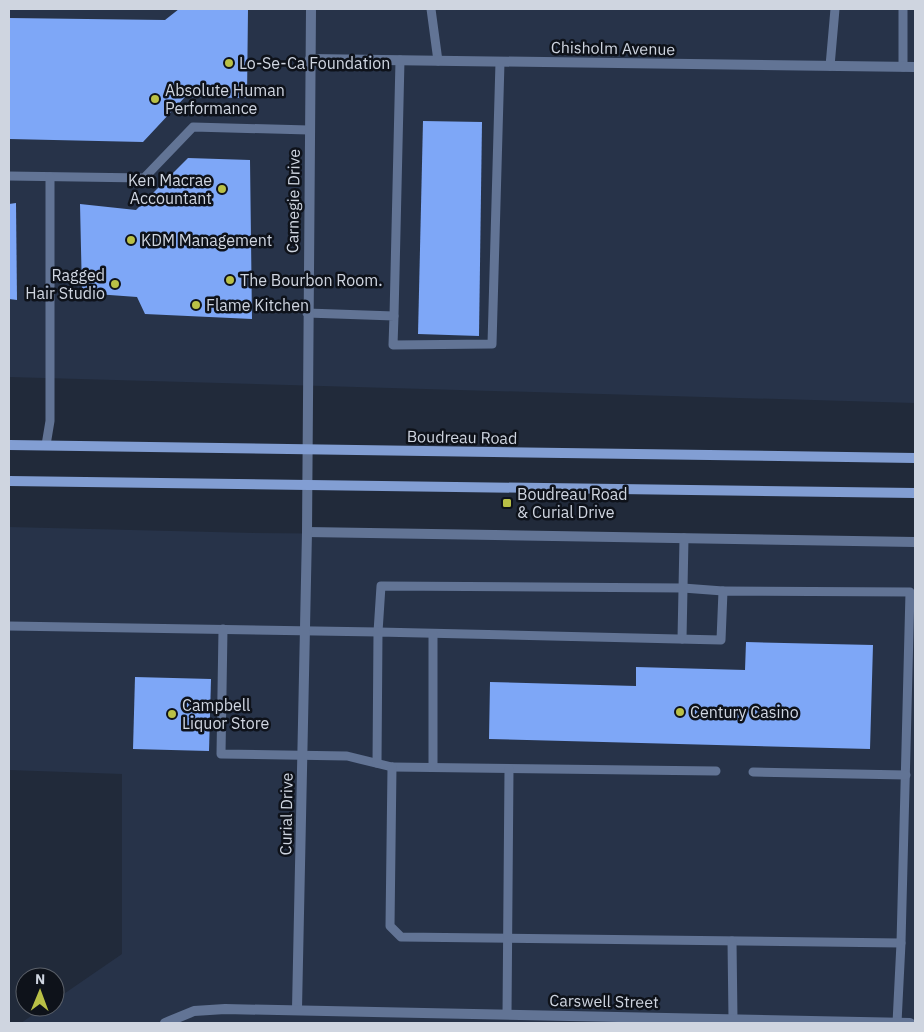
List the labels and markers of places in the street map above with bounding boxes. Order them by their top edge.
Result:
place label: Lo-Se-Ca Foundation [239,53,390,73]
marker: Lo-Se-Ca Foundation [223,57,235,69]
place label: Absolute Human Performance [165,80,285,118]
marker: Absolute Human Performance [149,93,161,105]
place label: Ken Macrae Accountant [128,170,212,208]
marker: Ken Macrae Accountant [216,183,228,195]
place label: KDM Management [141,230,272,250]
marker: KDM Management [125,234,137,246]
place label: Ragged Hair Studio [25,265,105,303]
place label: The Bourbon Room. [240,270,383,290]
marker: The Bourbon Room. [224,274,236,286]
marker: Ragged Hair Studio [109,278,121,290]
place label: Flame Kitchen [206,295,309,315]
marker: Flame Kitchen [190,299,202,311]
place label: Boudreau Road & Curial Drive [517,484,628,522]
marker: Boudreau Road & Curial Drive [501,497,513,509]
place label: Campbell Liquor Store [182,695,270,733]
place label: Century Casino [690,702,799,722]
marker: Century Casino [674,706,686,718]
marker: Campbell Liquor Store [166,708,178,720]

